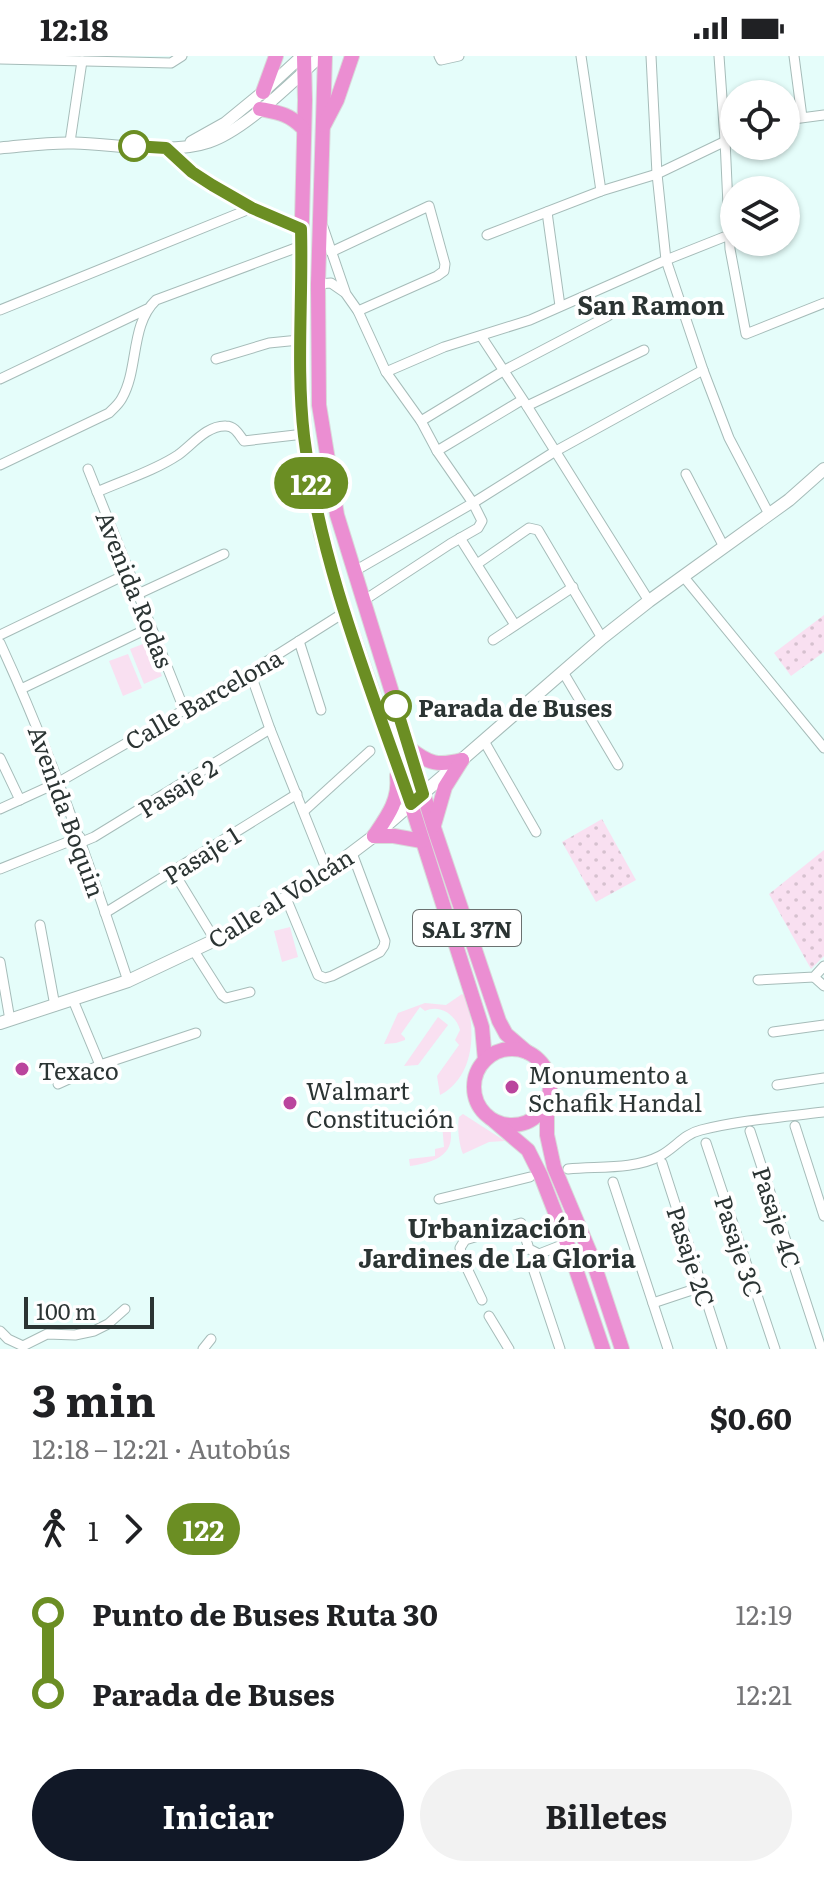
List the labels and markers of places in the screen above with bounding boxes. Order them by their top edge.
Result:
unlabelled marker [119,131,149,161]
place label: Parada de Buses [418,689,612,724]
marker: Parada de Buses [381,691,411,721]
place label: Texaco [38,1052,119,1087]
place label: Monumento a Schafik Handal [528,1056,702,1119]
marker: Texaco [13,1060,31,1078]
place label: Walmart Constitución [306,1072,454,1135]
marker: Monumento a Schafik Handal [503,1078,521,1096]
marker: Walmart Constitución [281,1094,299,1112]

